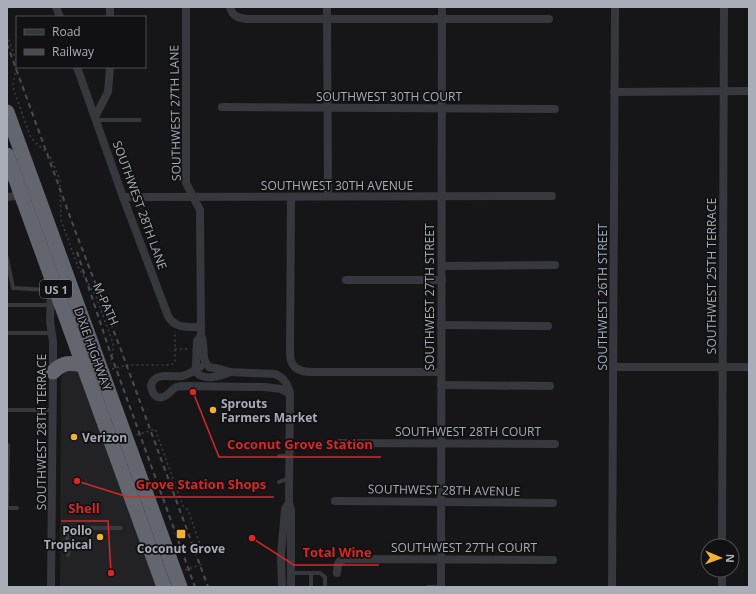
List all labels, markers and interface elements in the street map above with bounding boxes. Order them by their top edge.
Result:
legend [16,16,146,68]
text: Road [52,23,81,40]
text: Railway [52,43,95,60]
street label: SOUTHWEST 27TH LANE [165,45,185,181]
street label: SOUTHWEST 30TH COURT [316,88,462,105]
street label: SOUTHWEST 28TH LANE [109,138,171,272]
street label: SOUTHWEST 30TH AVENUE [261,177,413,194]
street label: SOUTHWEST 25TH TERRACE [703,198,720,354]
street label: SOUTHWEST 27TH STREET [421,223,438,371]
street label: SOUTHWEST 26TH STREET [594,223,611,371]
road number: US 1 [40,280,72,298]
street label: M-PATH [89,280,123,328]
street label: DIXIE HIGHWAY [70,305,116,393]
street label: SOUTHWEST 28TH TERRACE [33,354,50,510]
place label: Sprouts Farmers Market [221,395,317,426]
marker: Sprouts Farmers Market [208,405,218,415]
street label: SOUTHWEST 28TH COURT [395,423,541,440]
place label: Verizon [82,429,127,446]
marker: Verizon [69,432,79,442]
callout: Coconut Grove Station [219,432,381,457]
text: Coconut Grove Station [227,435,373,453]
callout: Grove Station Shops [128,472,274,497]
text: Grove Station Shops [136,475,266,493]
street label: SOUTHWEST 28TH AVENUE [368,480,520,500]
callout: Shell [61,496,108,521]
text: Shell [68,499,100,517]
place label: Pollo Tropical [44,522,92,553]
marker: Coconut Grove [175,528,187,540]
marker: Pollo Tropical [95,532,105,542]
north arrow [700,538,740,578]
street label: SOUTHWEST 27TH COURT [391,539,537,556]
place label: Coconut Grove [137,540,225,557]
callout: Total Wine [294,540,379,565]
text: Total Wine [302,543,372,561]
text: N [723,554,738,563]

